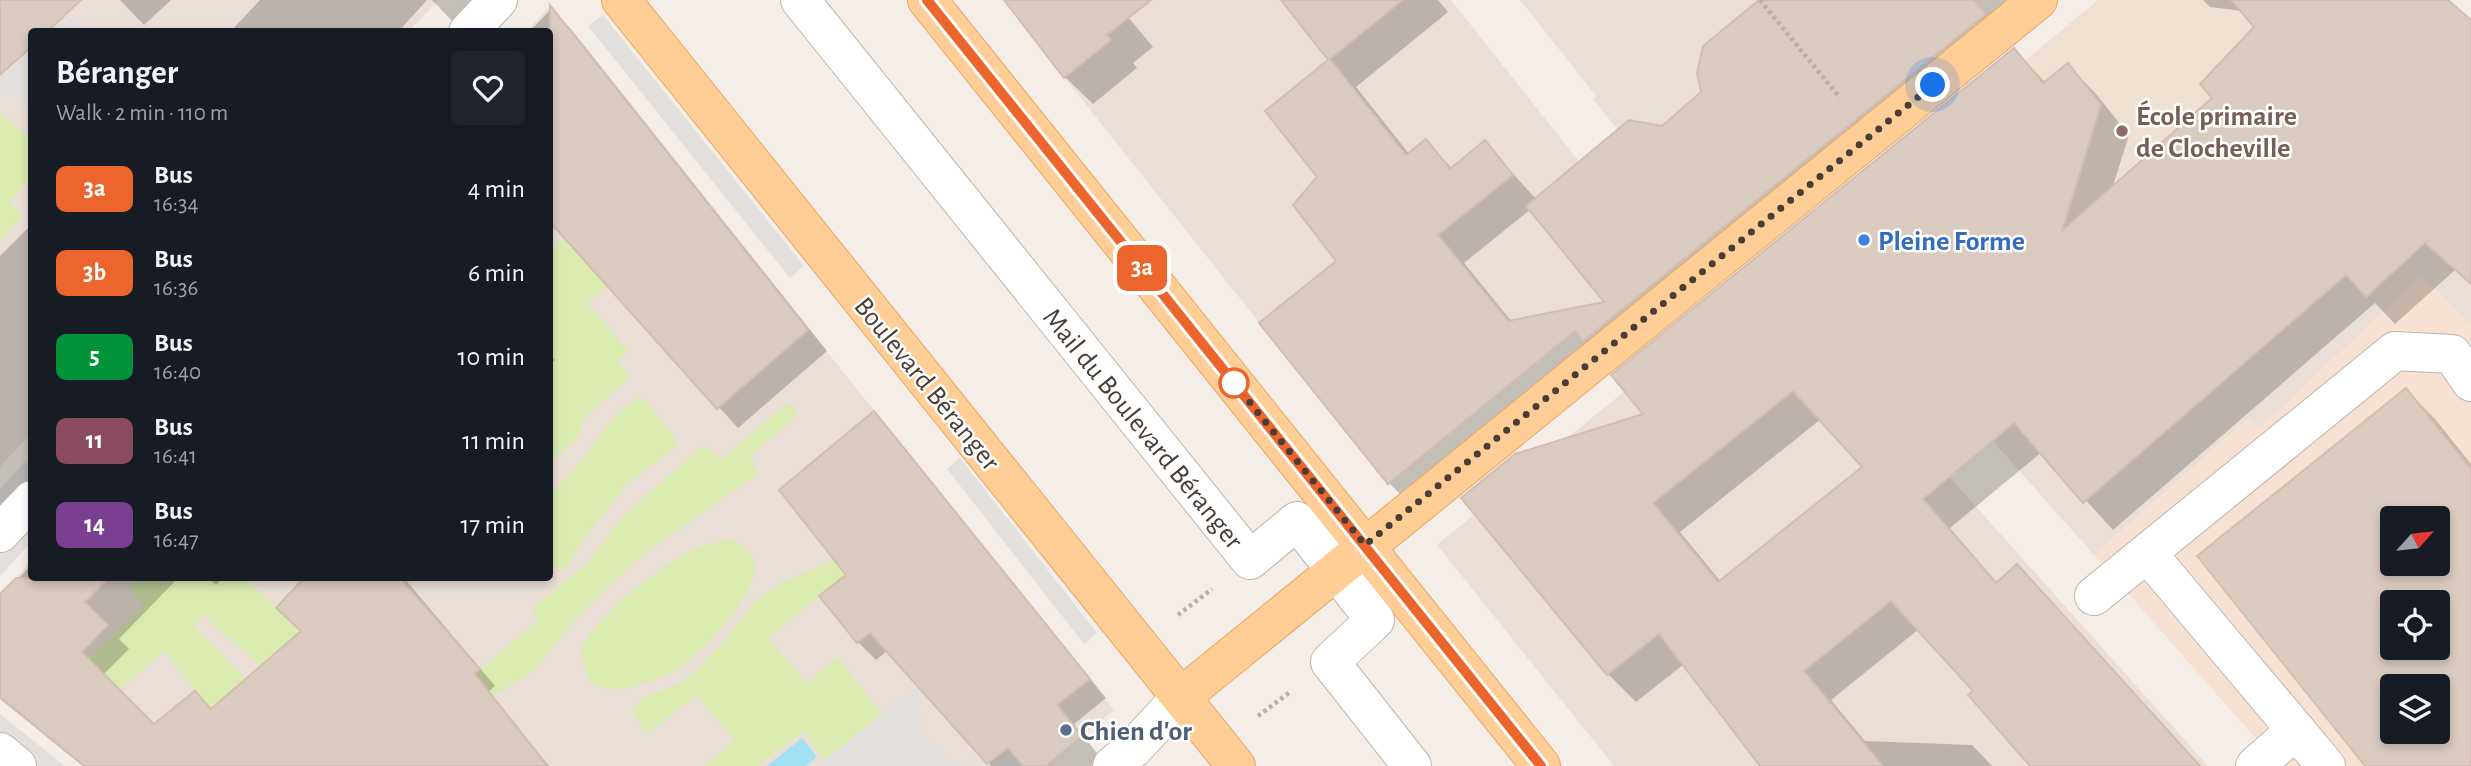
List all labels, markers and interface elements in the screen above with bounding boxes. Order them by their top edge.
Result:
button: heart [451,51,525,125]
text: Béranger [56,57,178,90]
your location [1915,67,1950,102]
place label: École primaire de Clocheville [2136,100,2297,163]
text: Walk · 2 min · 110 m [56,102,228,125]
marker: École primaire de Clocheville [2114,123,2130,139]
text: Bus [154,162,193,188]
text: 4 min [468,176,525,202]
text: 3a [84,177,105,201]
text: 16:34 [154,193,199,216]
place label: Pleine Forme [1878,228,2025,256]
marker: Pleine Forme [1856,232,1872,248]
line badge: 3a [1110,245,1174,291]
text: Bus [154,246,193,272]
text: 3a [1131,256,1153,280]
text: 6 min [468,260,525,286]
text: 3b [83,261,106,285]
text: 16:36 [154,277,198,300]
street label: Boulevard Béranger [848,292,1005,476]
street label: Mail du Boulevard Béranger [1037,304,1248,555]
text: Bus [154,330,193,356]
text: 10 min [458,344,525,370]
text: 5 [89,345,100,369]
text: 16:40 [154,361,201,384]
unlabelled marker [1219,368,1249,398]
text: Bus [154,414,193,440]
text: 11 min [462,428,525,454]
text: 11 [86,429,103,453]
text: 16:41 [154,445,197,468]
text: Bus [154,498,193,524]
north arrow [2380,506,2450,576]
map controls [2380,506,2450,744]
text: 17 min [460,512,525,538]
text: 14 [84,513,105,537]
text: 16:47 [154,529,199,552]
button: locate [2380,590,2450,660]
button: layers [2380,674,2450,744]
place label: Chien d'or [1080,718,1192,746]
marker: Chien d'or [1058,722,1074,738]

